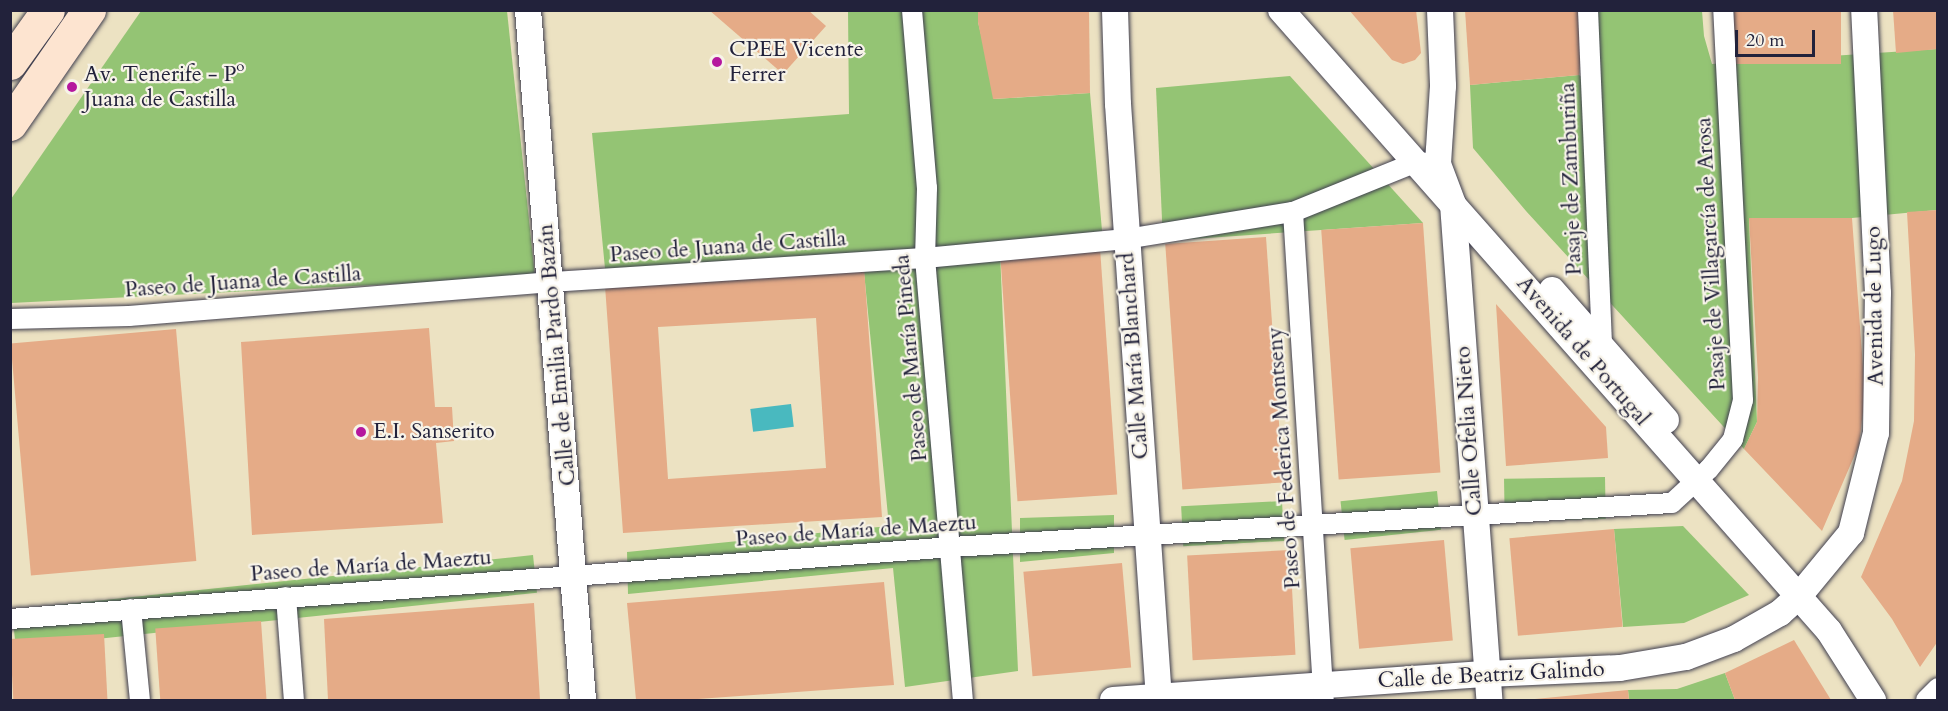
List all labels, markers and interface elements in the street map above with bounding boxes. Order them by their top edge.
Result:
scale bar [1738,18,1818,56]
text: 20 m [1746,28,1785,53]
place label: CPEE Vicente Ferrer [729,36,864,88]
marker: CPEE Vicente Ferrer [710,55,724,69]
place label: Av. Tenerife - Pº Juana de Castilla [84,61,245,112]
marker: Av. Tenerife - Pº Juana de Castilla [65,80,79,94]
street label: Pasaje de Zamburiña [1554,82,1588,276]
street label: Pasaje de Villagarcía de Arosa [1691,117,1731,391]
street label: Calle de Emilia Pardo Bazán [532,223,582,487]
street label: Paseo de Juana de Castilla [609,226,847,268]
street label: Avenida de Lugo [1860,226,1890,386]
street label: Calle María Blanchard [1114,252,1154,460]
street label: Paseo de María Pineda [889,253,933,463]
street label: Paseo de Juana de Castilla [124,261,362,303]
street label: Avenida de Portugal [1511,271,1655,431]
street label: Paseo de Federica Montseny [1262,326,1306,590]
street label: Calle Ofelia Nieto [1450,345,1488,517]
place label: E.I. Sanserito [373,419,495,445]
marker: E.I. Sanserito [354,425,368,439]
street label: Paseo de María de Maeztu [734,509,978,553]
street label: Paseo de María de Maeztu [249,544,493,588]
street label: Calle de Beatriz Galindo [1377,656,1605,694]

